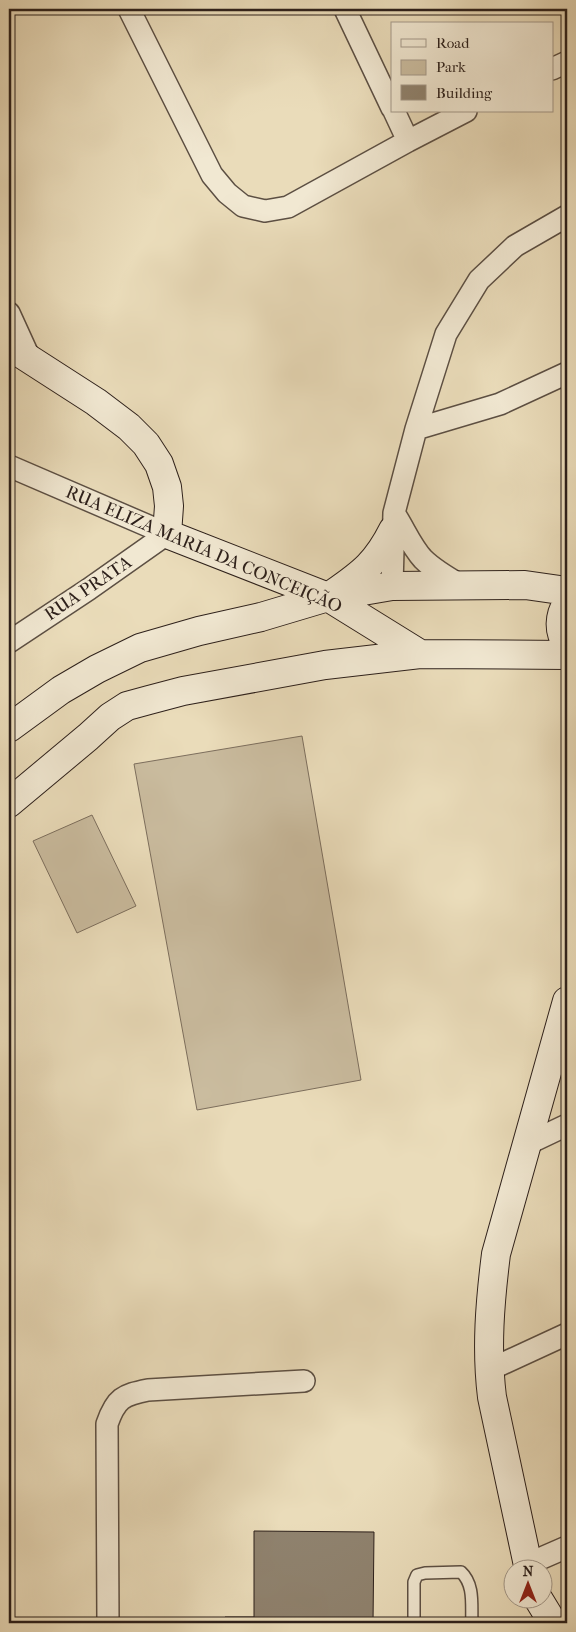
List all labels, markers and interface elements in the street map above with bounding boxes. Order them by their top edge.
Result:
legend [391,22,554,112]
text: Road [436,34,470,52]
text: Park [436,58,466,76]
text: Building [436,84,493,102]
street label: RUA ELIZA MARIA DA CONCEIÇÃO [62,481,346,618]
street label: RUA PRATA [41,551,136,625]
north arrow [504,1560,554,1610]
text: N [523,1563,534,1580]

